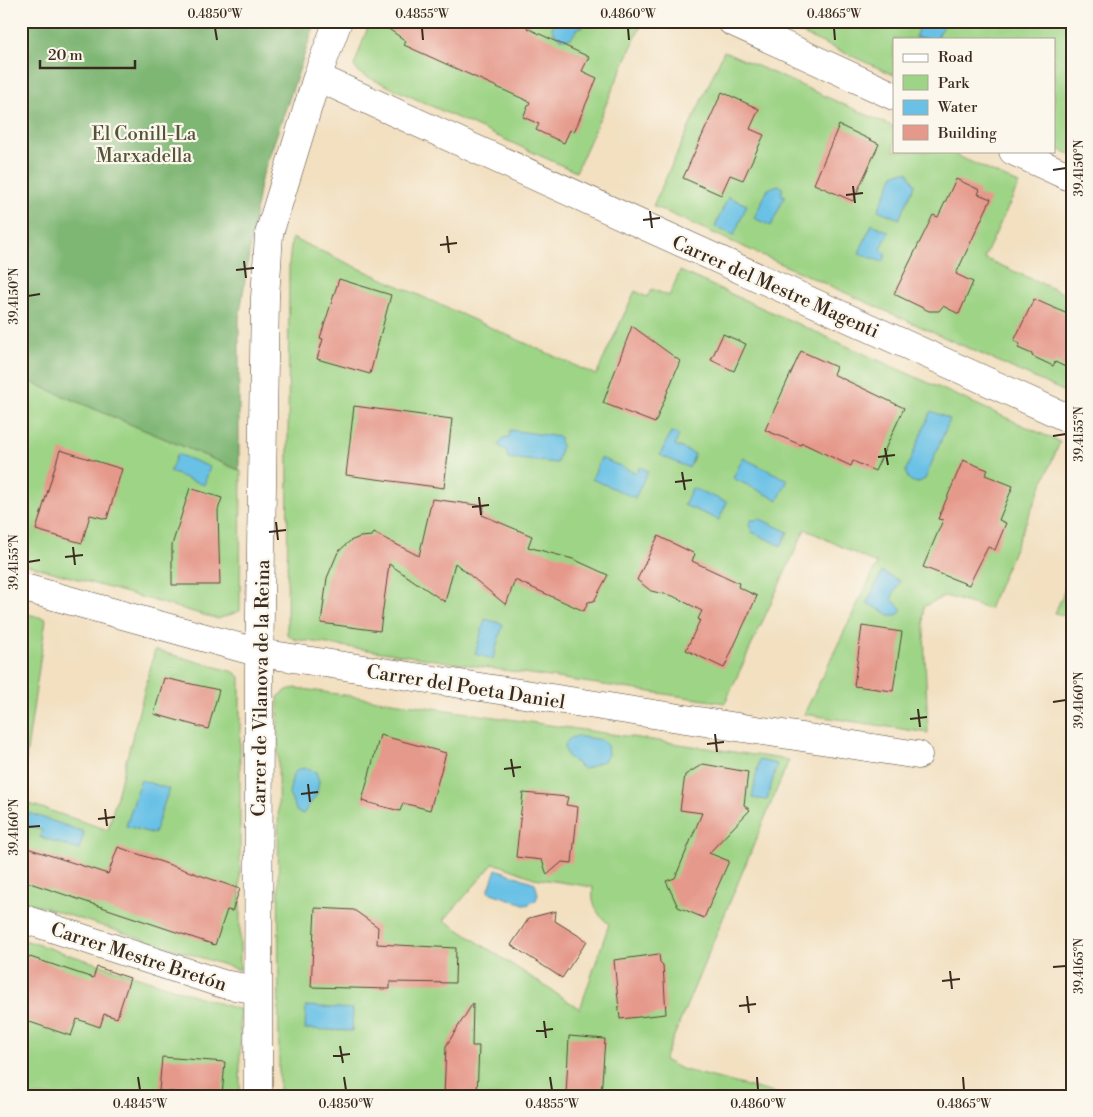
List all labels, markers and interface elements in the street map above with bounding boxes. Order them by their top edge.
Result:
text: 0.4850°W [188,7,244,22]
text: 0.4855°W [395,7,450,22]
text: 0.4860°W [600,7,657,22]
text: 0.4865°W [807,7,862,22]
scale bar [40,38,135,70]
legend [893,38,1056,152]
text: 20 m [48,46,83,65]
text: Road [938,48,973,67]
text: Park [938,74,970,93]
text: Water [937,98,978,117]
park label: El Conill-La Marxadella [92,122,197,168]
text: Building [937,124,997,143]
text: 39.4150°N [1072,140,1087,196]
street label: Carrer del Mestre Magenti [668,230,883,343]
text: 39.4150°N [7,268,22,324]
text: 39.4155°N [1072,406,1087,462]
text: 39.4155°N [7,534,22,590]
street label: Carrer de Vilanova de la Reina [247,559,275,817]
street label: Carrer del Poeta Daniel [365,659,567,715]
text: 39.4160°N [1072,671,1087,729]
text: 39.4160°N [7,798,22,856]
street label: Carrer Mestre Bretón [48,917,230,997]
text: 39.4165°N [1072,938,1087,994]
text: 0.4845°W [113,1097,168,1112]
text: 0.4850°W [319,1097,375,1112]
text: 0.4855°W [525,1097,580,1112]
text: 0.4860°W [730,1097,787,1112]
text: 0.4865°W [937,1097,992,1112]

